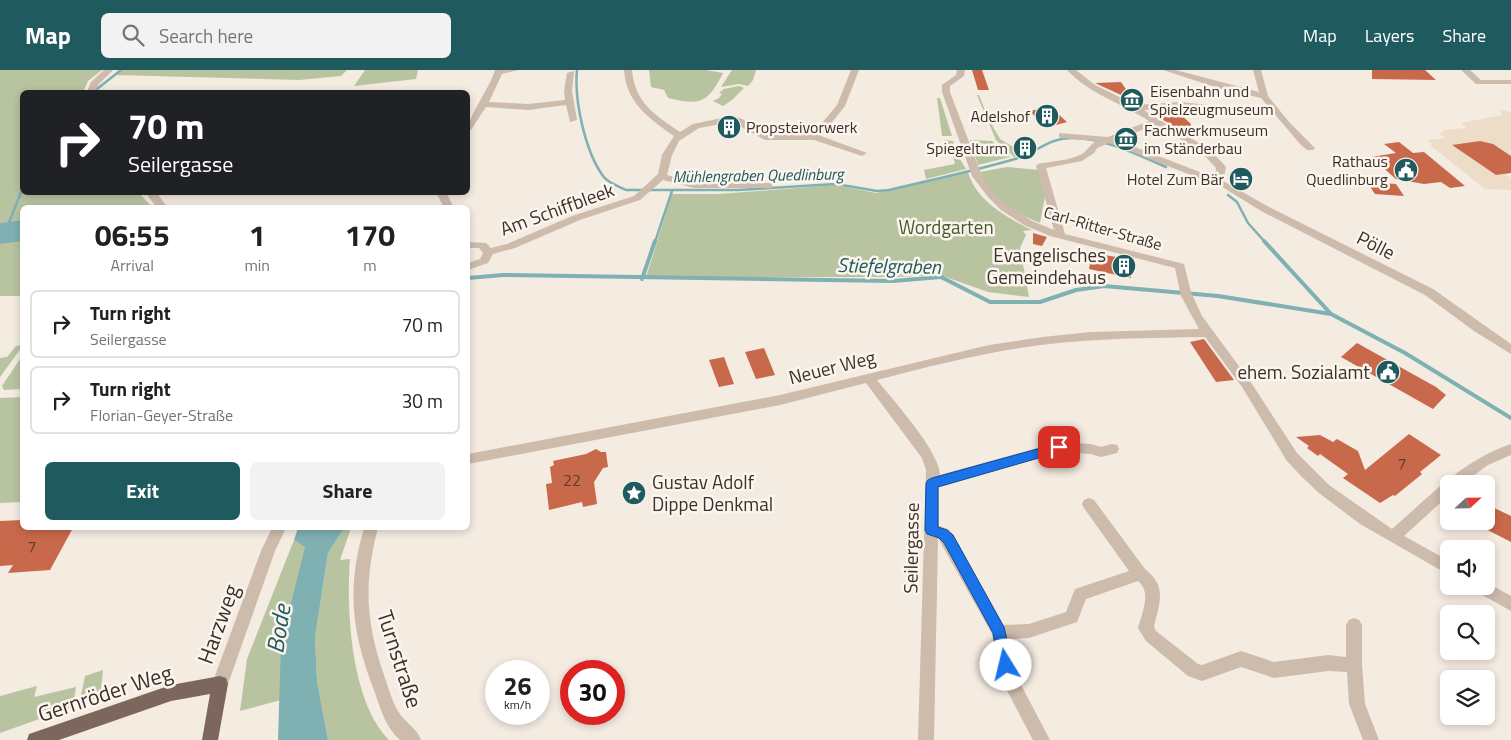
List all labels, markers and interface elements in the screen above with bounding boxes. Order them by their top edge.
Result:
search box [101,13,451,58]
text: Map [25,17,71,53]
icon: search [119,21,147,49]
text: Search here [159,21,253,50]
text: Map [1303,22,1337,49]
text: Layers [1365,22,1414,49]
text: Share [1442,22,1486,49]
place label: Eisenbahn und Spielzeugmuseum [1150,79,1274,121]
museum icon: Eisenbahn und Spielzeugmuseum [1119,87,1145,113]
text: 70 m [128,99,204,153]
building icon: Adelshof [1034,103,1060,129]
place label: Adelshof [971,104,1031,128]
icon: right [45,110,110,175]
building icon: Propsteivorwerk [716,114,742,140]
place label: Propsteivorwerk [746,115,858,139]
place label: Fachwerkmuseum im Ständerbau [1144,118,1268,160]
museum icon: Fachwerkmuseum im Ständerbau [1113,126,1139,152]
building icon: Spiegelturm [1012,135,1038,161]
place label: Spiegelturm [926,136,1008,160]
text: Seilergasse [128,147,233,181]
place label: Rathaus Quedlinburg [1306,149,1388,191]
public building icon: Rathaus Quedlinburg [1393,157,1419,183]
water label: Mühlengraben Quedlinburg [672,161,846,188]
hotel icon: Hotel Zum Bär [1228,166,1254,192]
place label: Hotel Zum Bär [1127,167,1224,191]
street label: Am Schiffbleek [496,174,618,243]
street label: Carl-Ritter-Straße [1041,200,1165,256]
text: 06:55 [95,212,170,258]
text: 1 [249,212,266,258]
text: 170 [345,212,395,258]
park label: Wordgarten [898,212,994,241]
street label: Pölle [1352,223,1400,266]
place label: Evangelisches Gemeindehaus [987,240,1106,291]
water label: Stiefelgraben [837,249,942,282]
text: Arrival [111,253,154,277]
text: min [244,253,270,277]
text: m [363,253,377,277]
building icon: Evangelisches Gemeindehaus [1111,253,1137,279]
text: Turn right [90,298,171,327]
icon: right [47,310,75,338]
text: 70 m [402,310,443,339]
text: Seilergasse [90,327,167,351]
street label: Neuer Weg [785,342,879,391]
place label: ehem. Sozialamt [1237,357,1370,386]
public building icon: ehem. Sozialamt [1375,359,1401,385]
text: Turn right [90,374,171,403]
icon: right [47,386,75,414]
text: 30 m [402,386,443,415]
text: Florian-Geyer-Straße [90,403,233,427]
pin [1038,426,1080,468]
icon: arrive [1045,433,1073,461]
house number: 7 [1398,451,1406,475]
button: Exit [45,462,240,520]
button: Share [250,462,445,520]
place label: Gustav Adolf Dippe Denkmal [652,467,773,518]
house number: 22 [563,468,581,492]
north arrow [1440,475,1495,530]
map controls [1440,475,1495,725]
place icon: Gustav Adolf Dippe Denkmal [621,480,647,506]
street label: Seilergasse [895,502,926,594]
house number: 7 [28,534,36,558]
button: sound [1440,540,1495,595]
street label: Harzweg [188,579,248,669]
water label: Bode [256,600,300,656]
button: search [1440,605,1495,660]
street label: Turnstraße [368,606,432,712]
position arrow [979,638,1031,690]
street label: Gernröder Weg [33,655,177,731]
speed limit sign: 30 [560,660,625,725]
text: 26 [503,667,532,705]
button: layers [1440,670,1495,725]
text: km/h [504,695,531,714]

